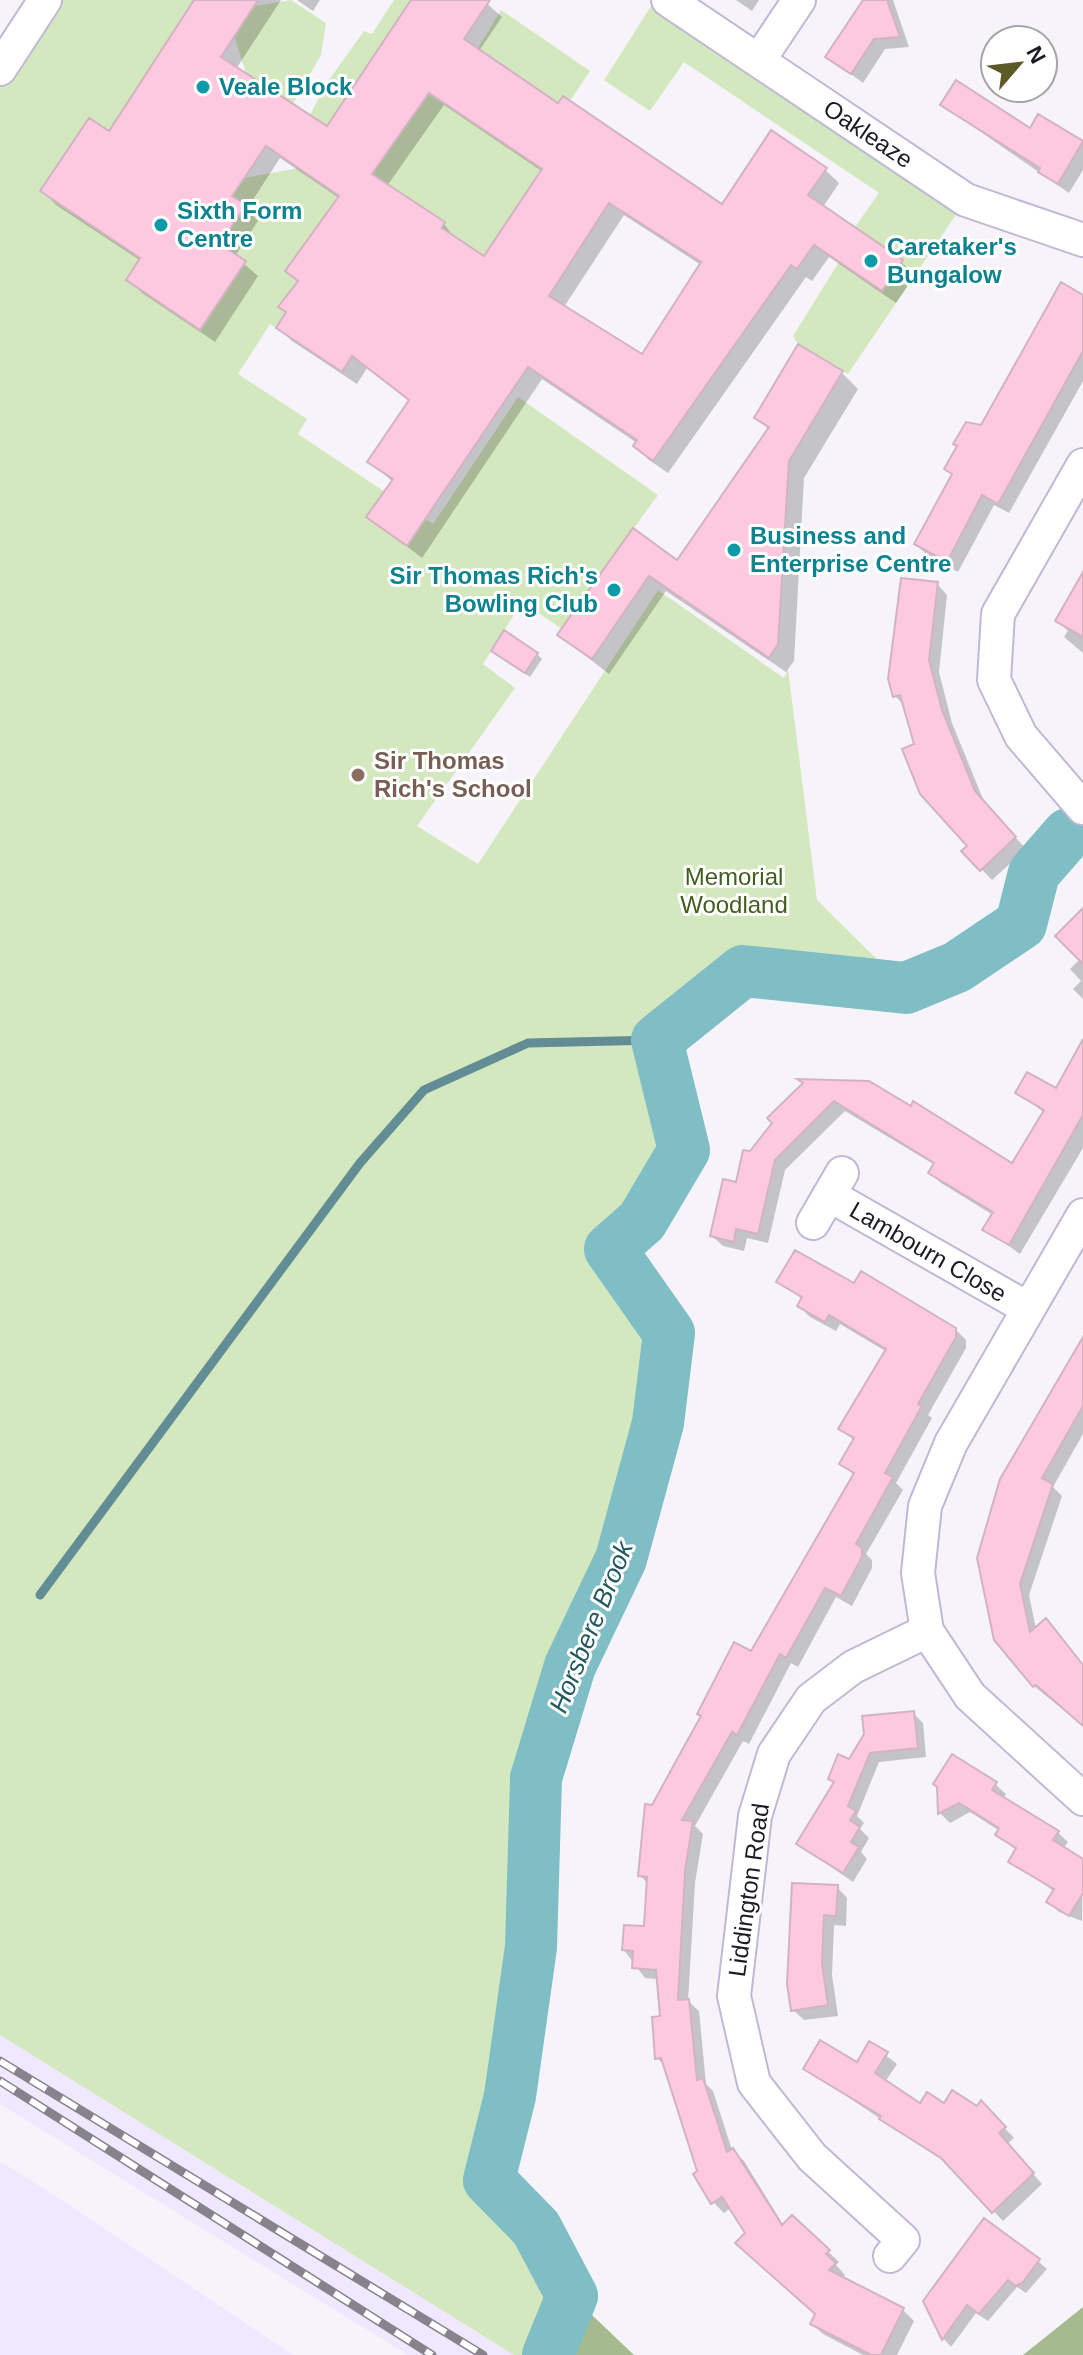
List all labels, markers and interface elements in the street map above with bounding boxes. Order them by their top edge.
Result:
north arrow [979,24,1059,104]
text: N [1021,42,1051,68]
place label: Veale Block [219,73,353,100]
marker: Veale Block [194,78,212,96]
street label: Oakleaze [819,94,918,173]
place label: Sixth Form Centre [177,197,302,252]
marker: Sixth Form Centre [152,216,170,234]
place label: Caretaker's Bungalow [887,233,1017,288]
marker: Caretaker's Bungalow [862,252,880,270]
place label: Business and Enterprise Centre [750,522,951,577]
marker: Business and Enterprise Centre [725,541,743,559]
place label: Sir Thomas Rich's Bowling Club [390,562,598,617]
marker: Sir Thomas Rich's Bowling Club [605,581,623,599]
place label: Sir Thomas Rich's School [374,747,532,802]
marker: Sir Thomas Rich's School [349,766,367,784]
park label: Memorial Woodland [680,863,788,918]
street label: Lambourn Close [845,1196,1011,1307]
water label: Horsbere Brook [543,1535,640,1717]
street label: Liddington Road [723,1801,774,1978]

